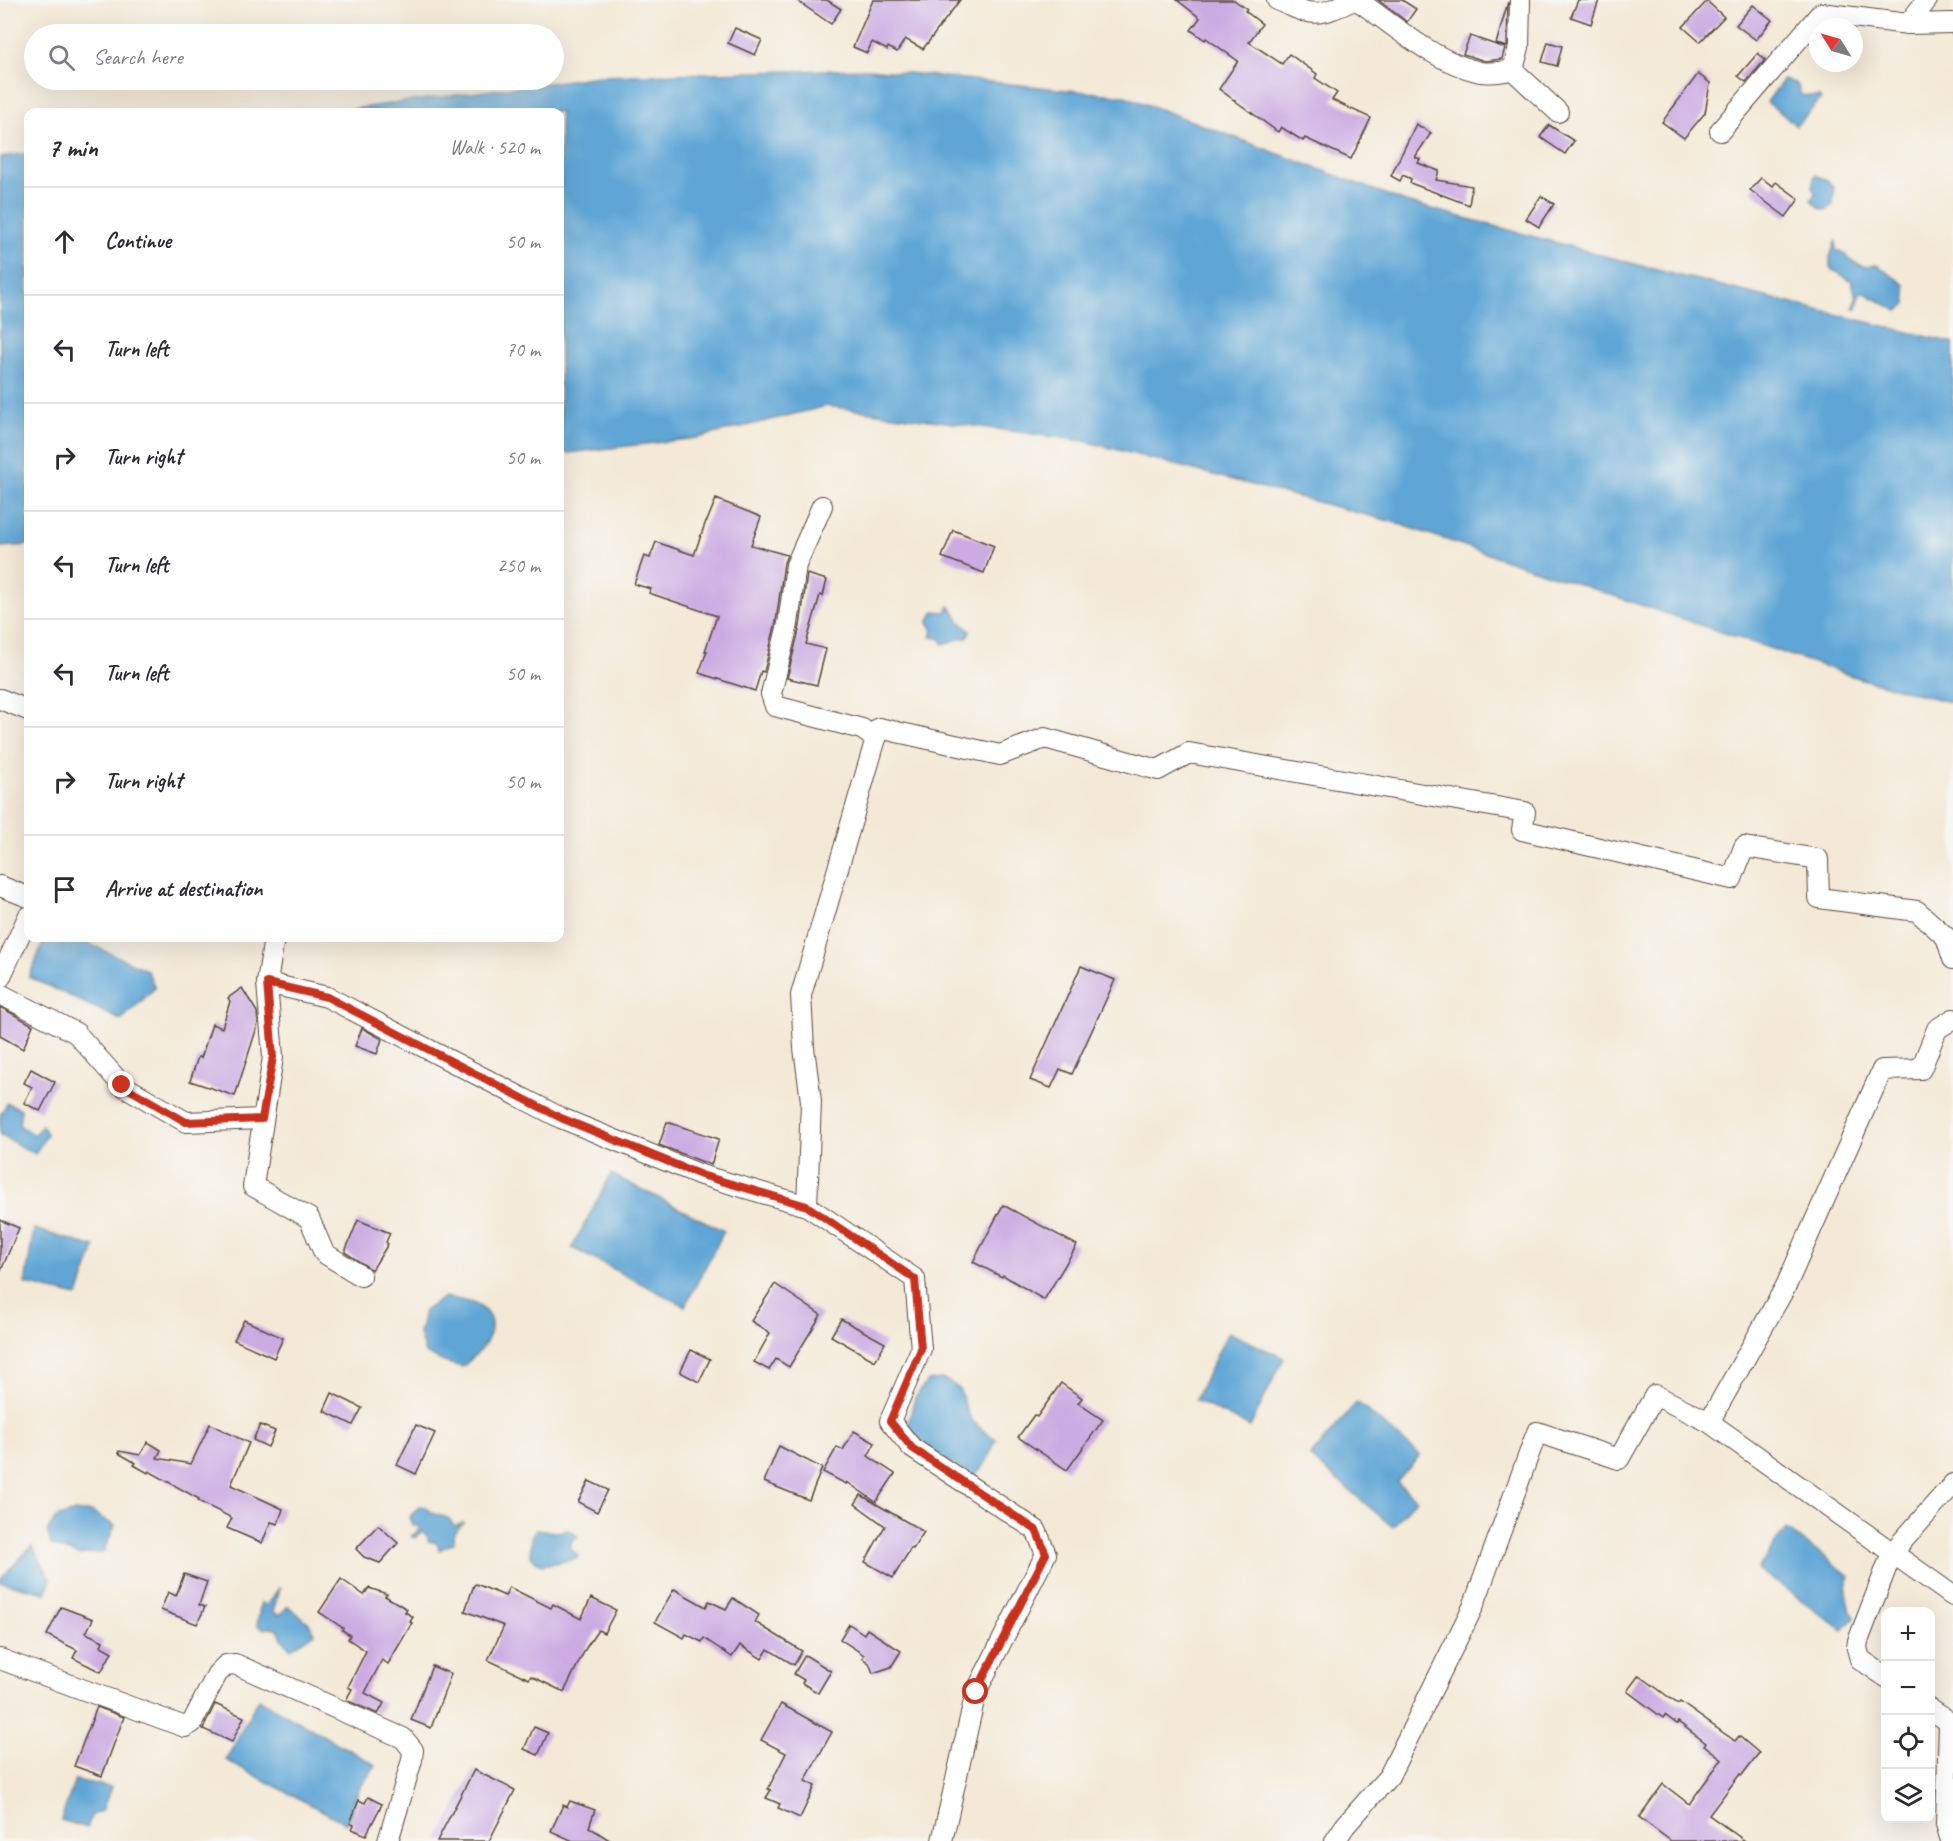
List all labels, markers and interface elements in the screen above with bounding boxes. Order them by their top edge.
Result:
north arrow [1809,18,1863,72]
search box [24,24,564,90]
icon: search [45,41,78,74]
text: Search here [93,43,183,71]
text: 7 min [48,131,98,164]
text: Walk · 520 m [450,135,540,160]
icon: ahead [48,225,81,258]
text: Continue [105,227,171,255]
text: 50 m [506,229,540,254]
icon: left [48,333,81,366]
text: Turn left [105,335,169,363]
text: 70 m [506,337,540,362]
icon: right [48,441,81,474]
text: Turn right [105,443,182,471]
text: 50 m [506,445,540,470]
icon: left [48,549,81,582]
text: Turn left [105,551,169,579]
text: 250 m [497,553,540,578]
icon: left [48,657,81,690]
text: Turn left [105,659,169,687]
text: 50 m [506,661,540,686]
icon: right [48,765,81,798]
text: Turn right [105,767,182,795]
text: 50 m [506,769,540,794]
icon: arrive [48,873,81,906]
text: Arrive at destination [105,875,262,903]
route end [108,1071,134,1097]
map controls [1881,1607,1935,1823]
button: + [1881,1607,1935,1661]
button: − [1881,1661,1935,1715]
route start [962,1678,988,1704]
button: locate [1881,1715,1935,1769]
button: layers [1881,1769,1935,1823]

